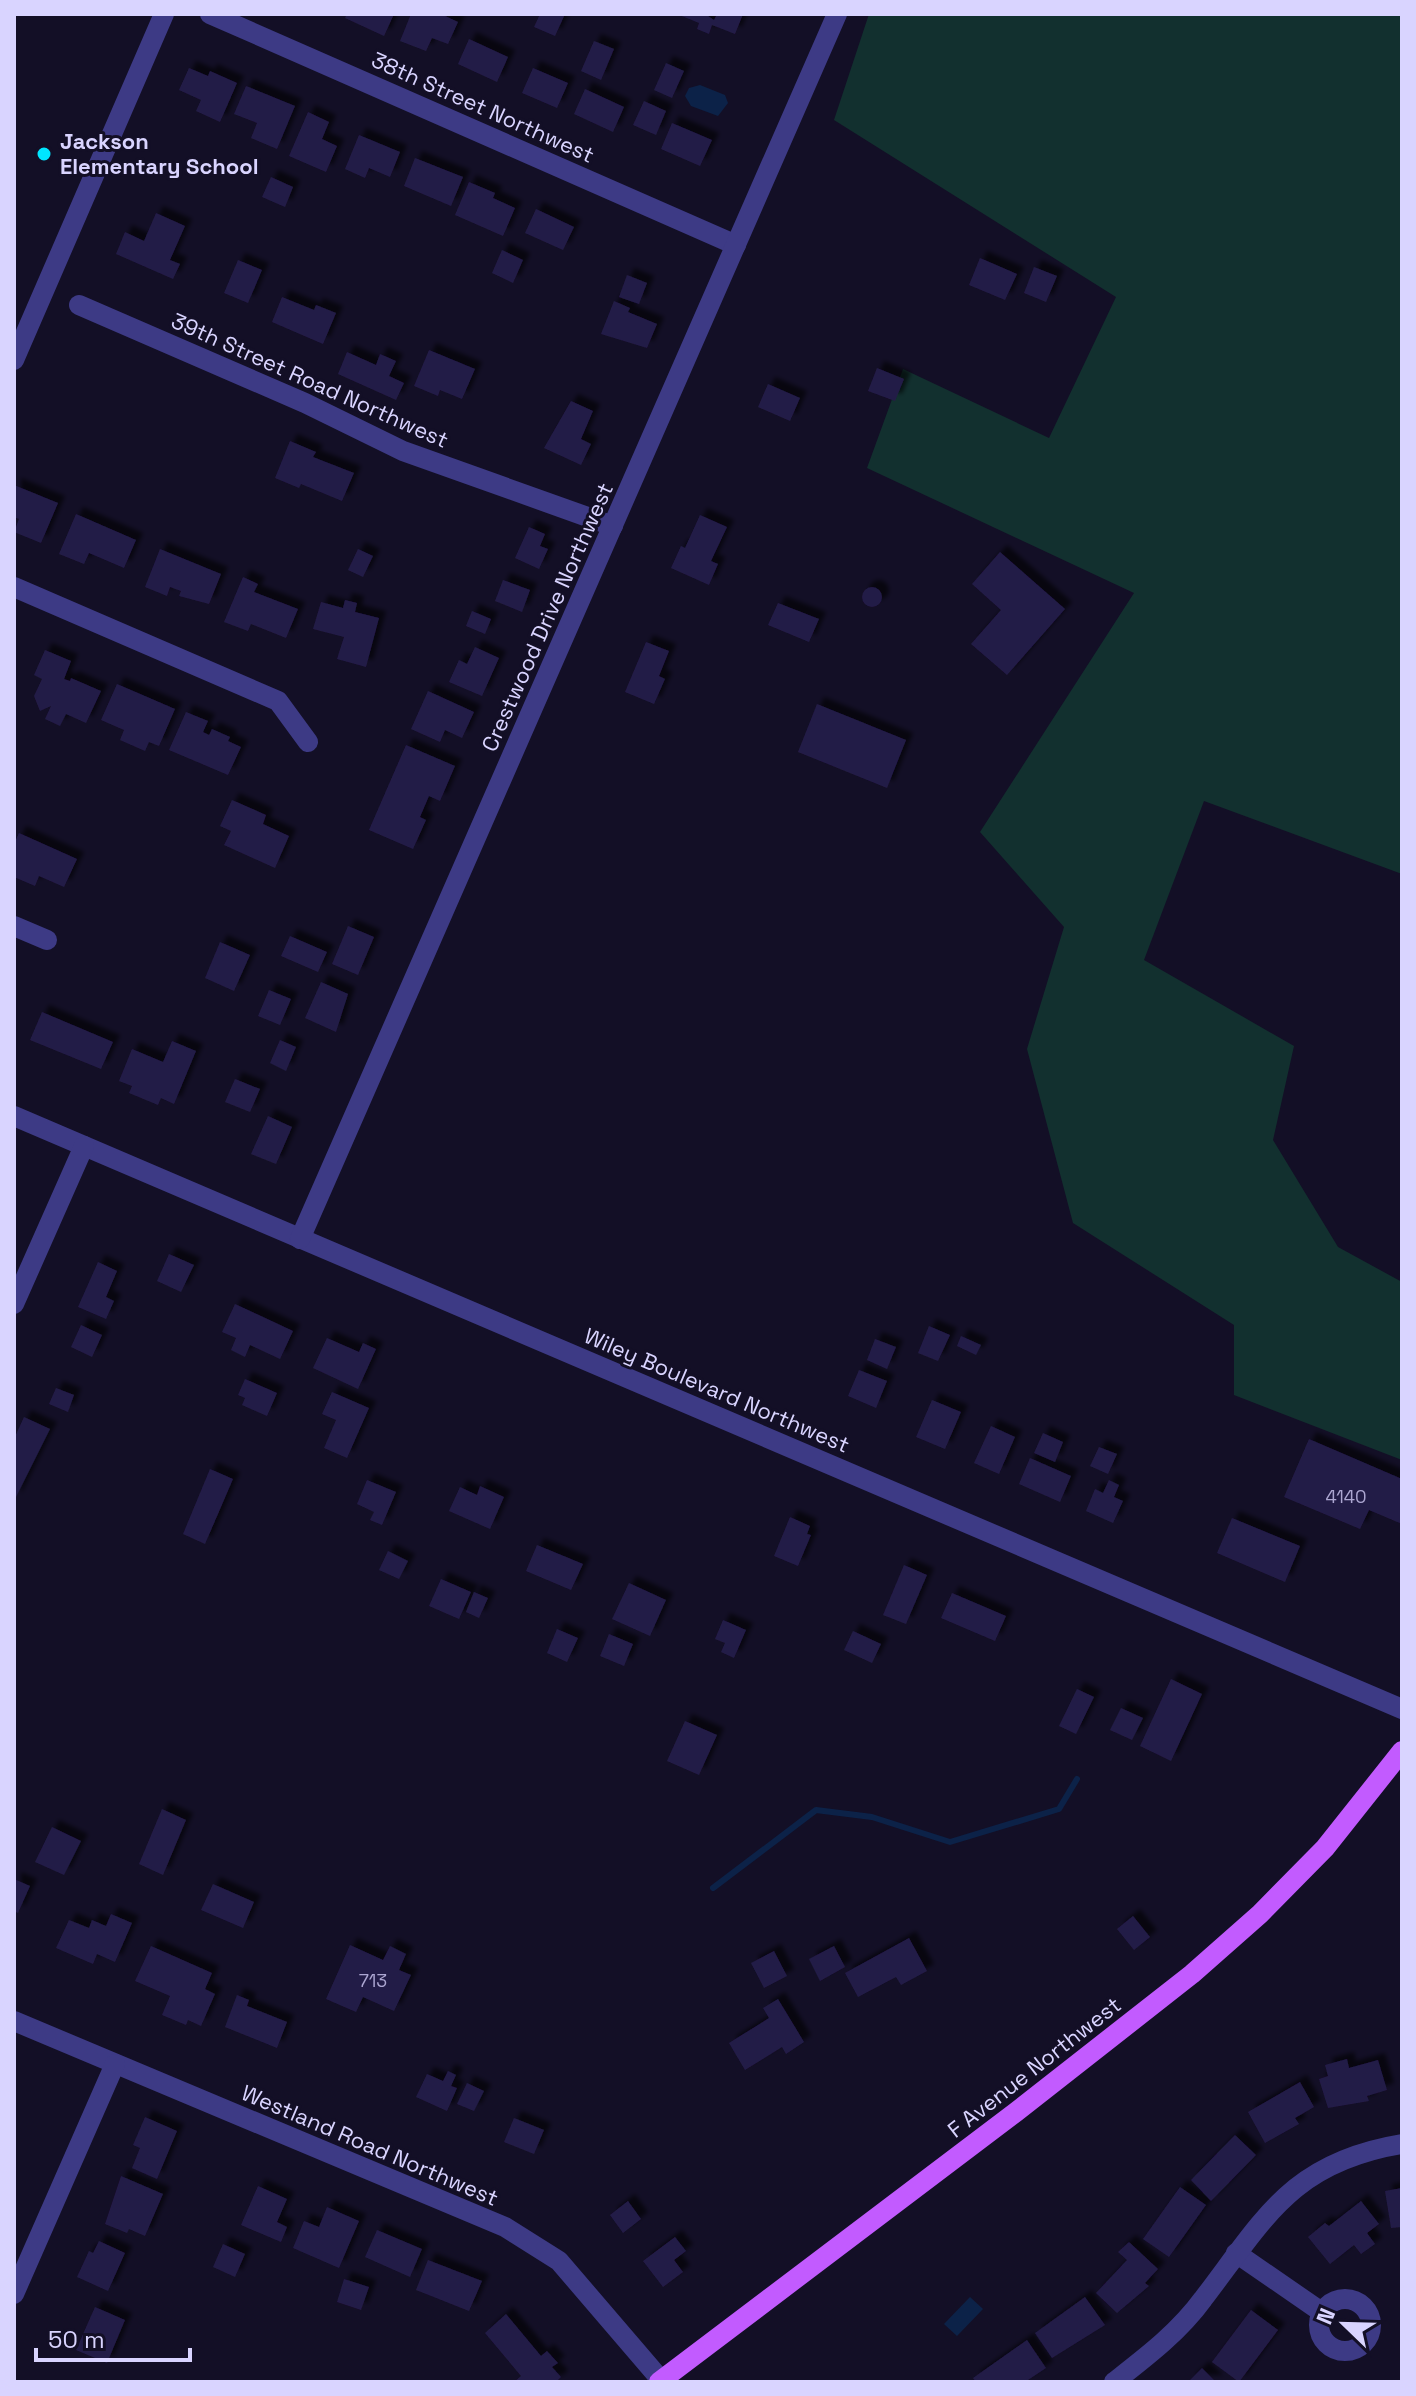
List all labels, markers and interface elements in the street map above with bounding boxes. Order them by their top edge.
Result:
street label: 38th Street Northwest [367,45,599,169]
place label: Jackson Elementary School [60,127,259,180]
marker: Jackson Elementary School [35,145,53,163]
street label: 39th Street Road Northwest [167,306,453,454]
street label: Crestwood Drive Northwest [475,478,619,756]
street label: Wiley Boulevard Northwest [580,1321,854,1459]
house number: 4140 [1325,1485,1367,1508]
house number: 713 [359,1969,387,1992]
street label: F Avenue Northwest [942,1991,1126,2143]
street label: Westland Road Northwest [237,2078,503,2212]
north arrow [1304,2284,1384,2364]
text: N [1310,2304,1341,2328]
scale bar [36,2312,190,2362]
text: 50 m [48,2324,105,2355]

